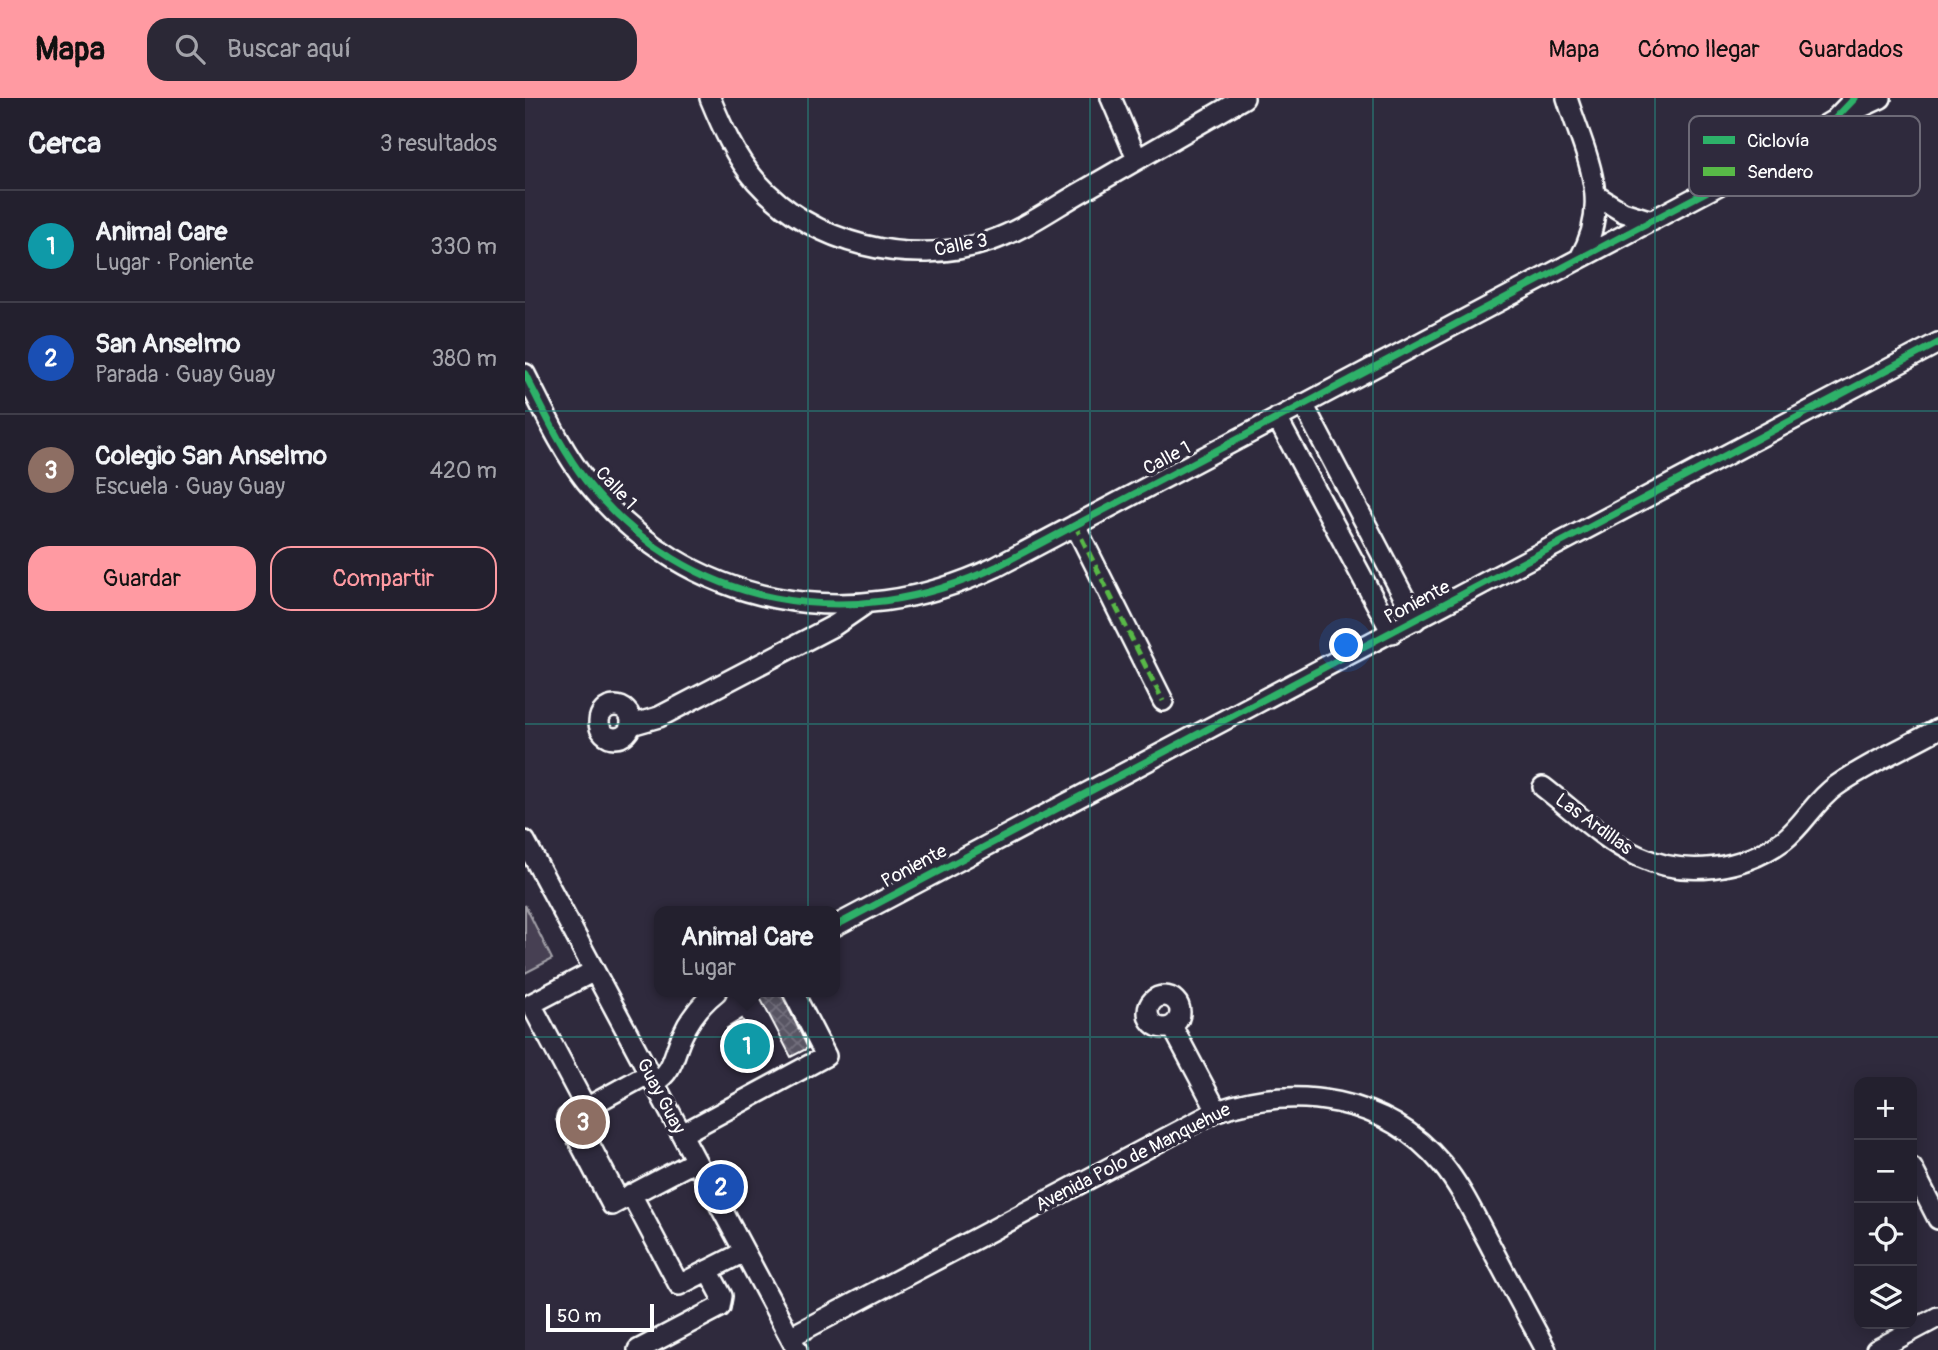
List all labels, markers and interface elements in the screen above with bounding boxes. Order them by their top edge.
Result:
search box [147,18,637,81]
text: Mapa [35,29,105,70]
icon: search [171,30,209,68]
text: Buscar aquí [227,33,351,65]
text: Mapa [1549,35,1600,64]
text: Cómo llegar [1638,35,1760,64]
text: Guardados [1798,35,1903,64]
legend [1689,116,1920,196]
text: Cerca [28,125,101,162]
text: 3 resultados [380,129,497,158]
text: Ciclovía [1747,129,1809,153]
text: Sendero [1747,160,1813,184]
text: Animal Care [95,216,227,248]
street label: Calle 3 [932,228,990,262]
text: 1 [47,232,56,261]
text: 330 m [430,232,497,261]
text: Lugar · Poniente [95,248,254,277]
text: San Anselmo [95,328,241,360]
text: 2 [45,344,57,373]
text: 380 m [431,344,497,373]
text: Parada · Guay Guay [95,360,275,389]
street label: Calle 1 [1139,436,1195,480]
text: Colegio San Anselmo [95,440,327,472]
text: 3 [45,456,57,485]
text: 420 m [430,456,497,485]
street label: Calle 1 [590,461,642,515]
text: Escuela · Guay Guay [95,472,285,501]
button: Guardar [28,546,256,611]
button: Compartir [270,546,497,611]
street label: Poniente [1380,574,1455,629]
your location [1329,628,1363,662]
street label: Las Ardillas [1551,788,1638,860]
street label: Poniente [877,838,952,893]
popup [654,906,840,997]
text: Animal Care [681,921,813,953]
text: Lugar [681,953,736,982]
pin: 1 [724,1020,770,1072]
street label: Guay Guay [631,1054,691,1138]
map controls [1854,1077,1917,1329]
button: + [1854,1077,1917,1140]
pin: 3 [560,1096,606,1148]
street label: Avenida Polo de Manquehue [1031,1097,1235,1217]
button: − [1854,1140,1917,1203]
pin: 2 [698,1161,744,1213]
button: locate [1854,1203,1917,1266]
button: layers [1854,1266,1917,1329]
scale bar [546,1301,655,1333]
text: 50 m [557,1304,601,1328]

